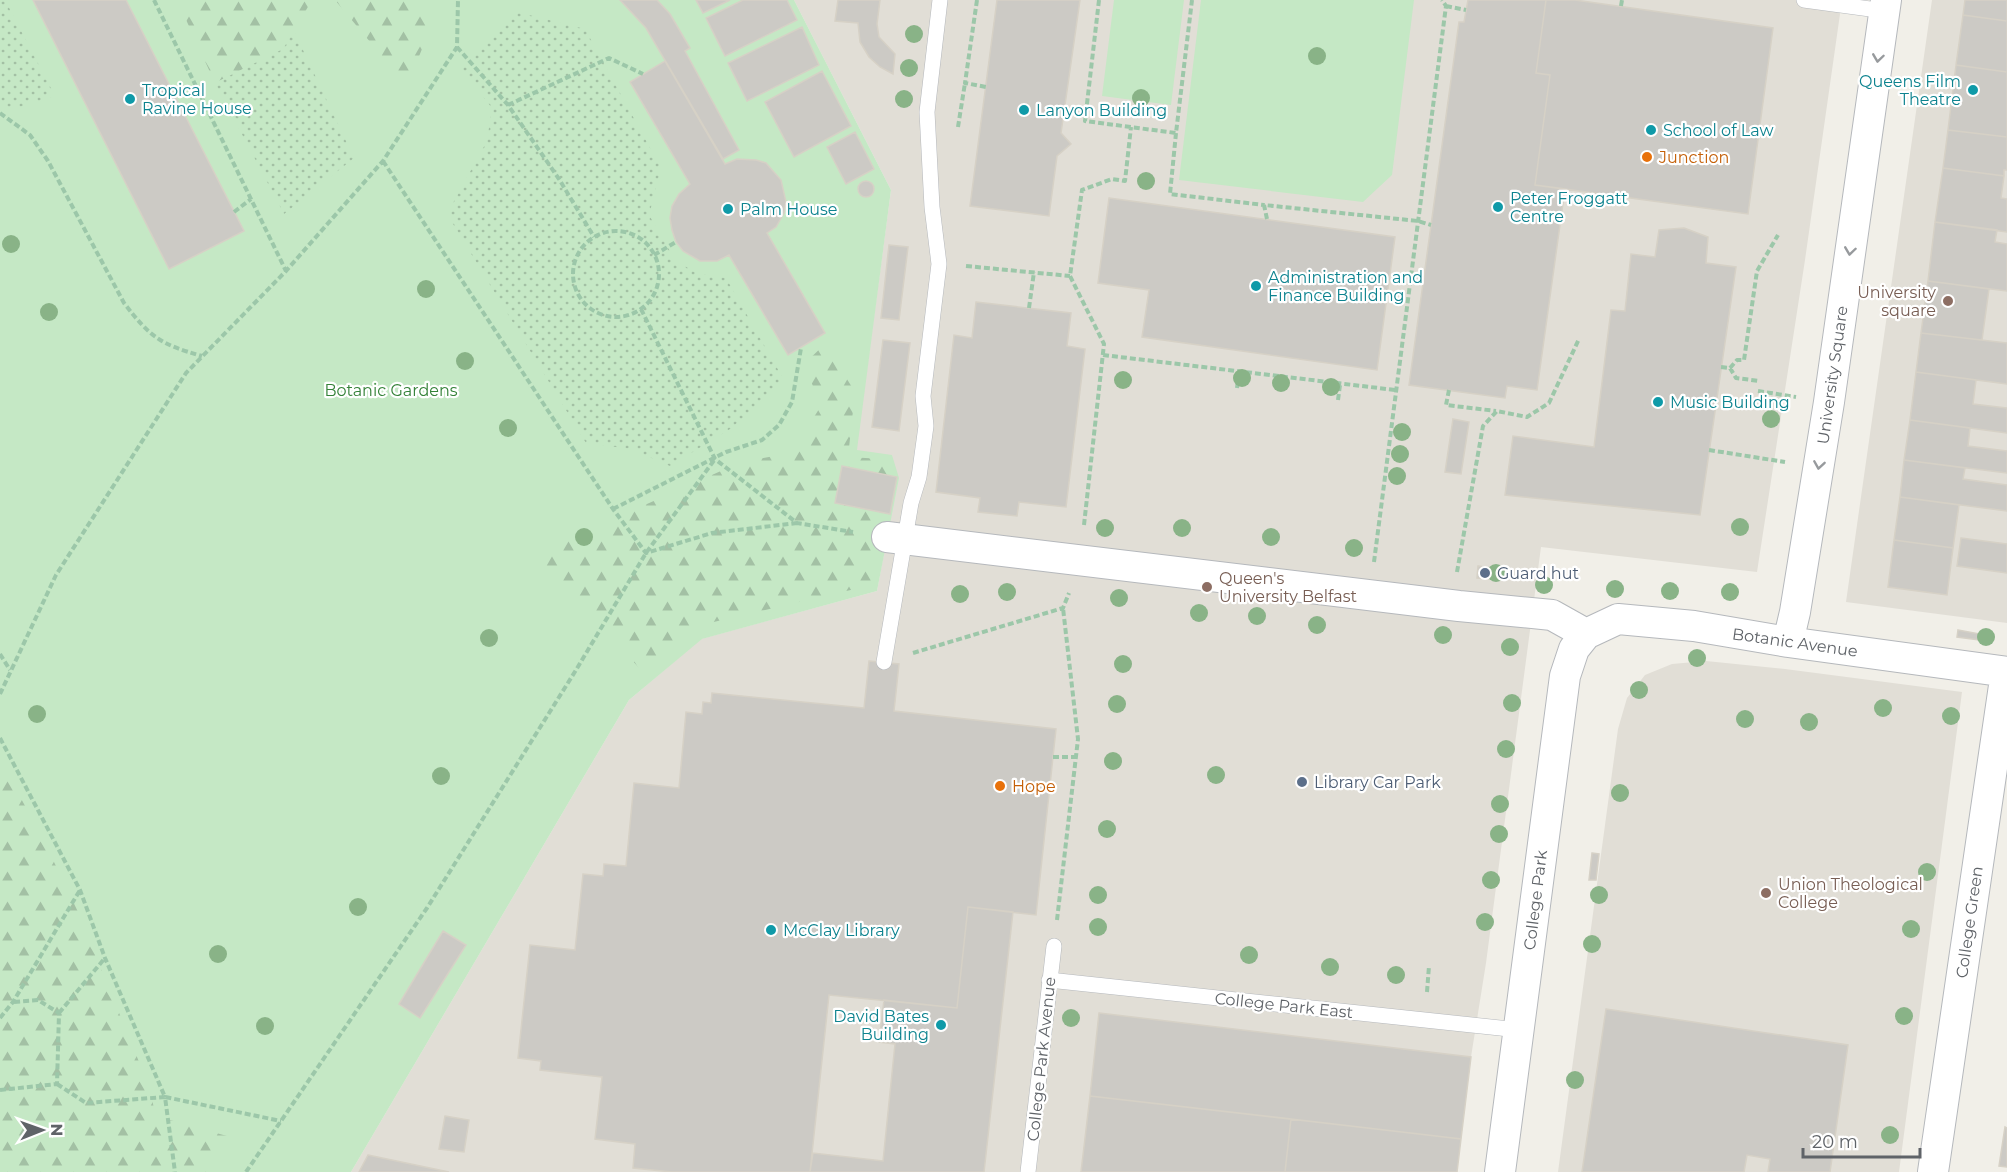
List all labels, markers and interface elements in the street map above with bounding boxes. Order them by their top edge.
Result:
one-way arrow [1872,53,1884,62]
place label: Queens Film Theatre [1859,72,1961,109]
place label: Tropical Ravine House [142,81,252,118]
marker: Queens Film Theatre [1966,83,1980,97]
marker: Tropical Ravine House [123,92,137,106]
place label: Lanyon Building [1036,101,1167,120]
marker: Lanyon Building [1017,103,1031,117]
place label: School of Law [1663,121,1774,140]
marker: School of Law [1644,123,1658,137]
place label: Junction [1658,148,1729,167]
marker: Junction [1640,150,1654,164]
place label: Peter Froggatt Centre [1510,189,1628,226]
place label: Palm House [740,200,837,219]
marker: Peter Froggatt Centre [1491,200,1505,214]
marker: Palm House [721,202,735,216]
one-way arrow [1845,246,1857,256]
place label: Administration and Finance Building [1268,268,1423,305]
marker: Administration and Finance Building [1249,279,1263,293]
place label: University square [1857,283,1936,320]
marker: University square [1941,294,1955,308]
street label: University Square [1813,305,1852,446]
park label: Botanic Gardens [324,381,458,400]
place label: Music Building [1670,393,1790,412]
marker: Music Building [1651,395,1665,409]
one-way arrow [1813,459,1826,469]
place label: Guard hut [1497,564,1579,583]
marker: Guard hut [1478,566,1492,580]
place label: Queen's University Belfast [1219,569,1358,606]
marker: Queen's University Belfast [1200,580,1214,594]
street label: Botanic Avenue [1731,624,1859,661]
place label: Library Car Park [1314,773,1441,792]
marker: Library Car Park [1295,775,1309,789]
place label: Hope [1012,777,1056,796]
marker: Hope [993,779,1007,793]
street label: College Park [1520,849,1551,951]
street label: College Green [1952,865,1987,979]
place label: Union Theological College [1778,875,1923,912]
marker: Union Theological College [1759,886,1773,900]
place label: McClay Library [783,921,900,940]
marker: McClay Library [764,923,778,937]
street label: College Park Avenue [1023,976,1060,1142]
street label: College Park East [1214,989,1355,1022]
place label: David Bates Building [833,1007,929,1044]
marker: David Bates Building [934,1018,948,1032]
north arrow [12,1100,72,1160]
scale bar [1803,1121,1920,1159]
text: N [47,1123,66,1136]
text: 20 m [1812,1131,1858,1153]

